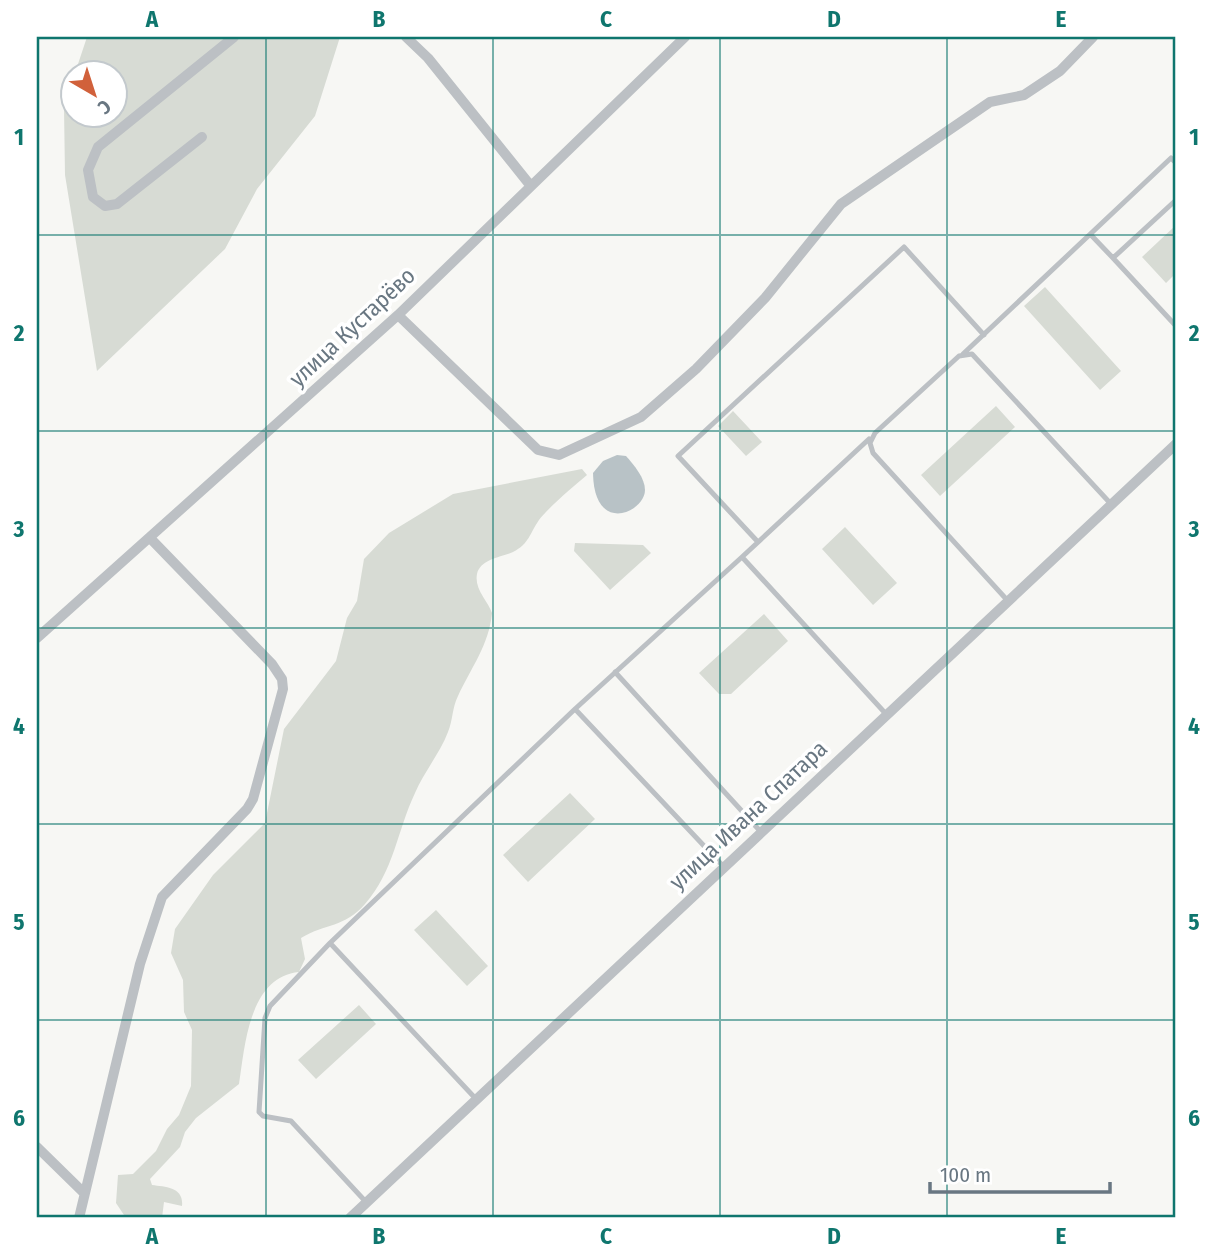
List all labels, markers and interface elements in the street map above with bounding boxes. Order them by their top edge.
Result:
text: A [145,5,159,33]
text: B [373,5,386,33]
text: C [600,5,612,33]
text: D [827,5,841,33]
text: E [1056,5,1067,33]
north arrow [60,60,130,130]
text: С [93,95,115,119]
text: 1 [14,123,24,151]
text: 1 [1189,123,1199,151]
street label: улица Кустарёво [283,261,421,393]
text: 2 [13,319,25,347]
text: 2 [1188,319,1200,347]
text: 3 [13,515,25,543]
text: 3 [1188,515,1200,543]
text: 4 [13,712,25,740]
text: 4 [1188,712,1200,740]
street label: улица Ивана Спатара [663,735,833,895]
text: 5 [13,908,25,936]
text: 5 [1188,908,1200,936]
text: 6 [13,1104,25,1132]
text: 6 [1188,1104,1200,1132]
scale bar [930,1150,1110,1194]
text: 100 m [940,1162,991,1188]
text: A [145,1222,159,1250]
text: B [373,1222,386,1250]
text: C [600,1222,612,1250]
text: D [827,1222,841,1250]
text: E [1056,1222,1067,1250]

